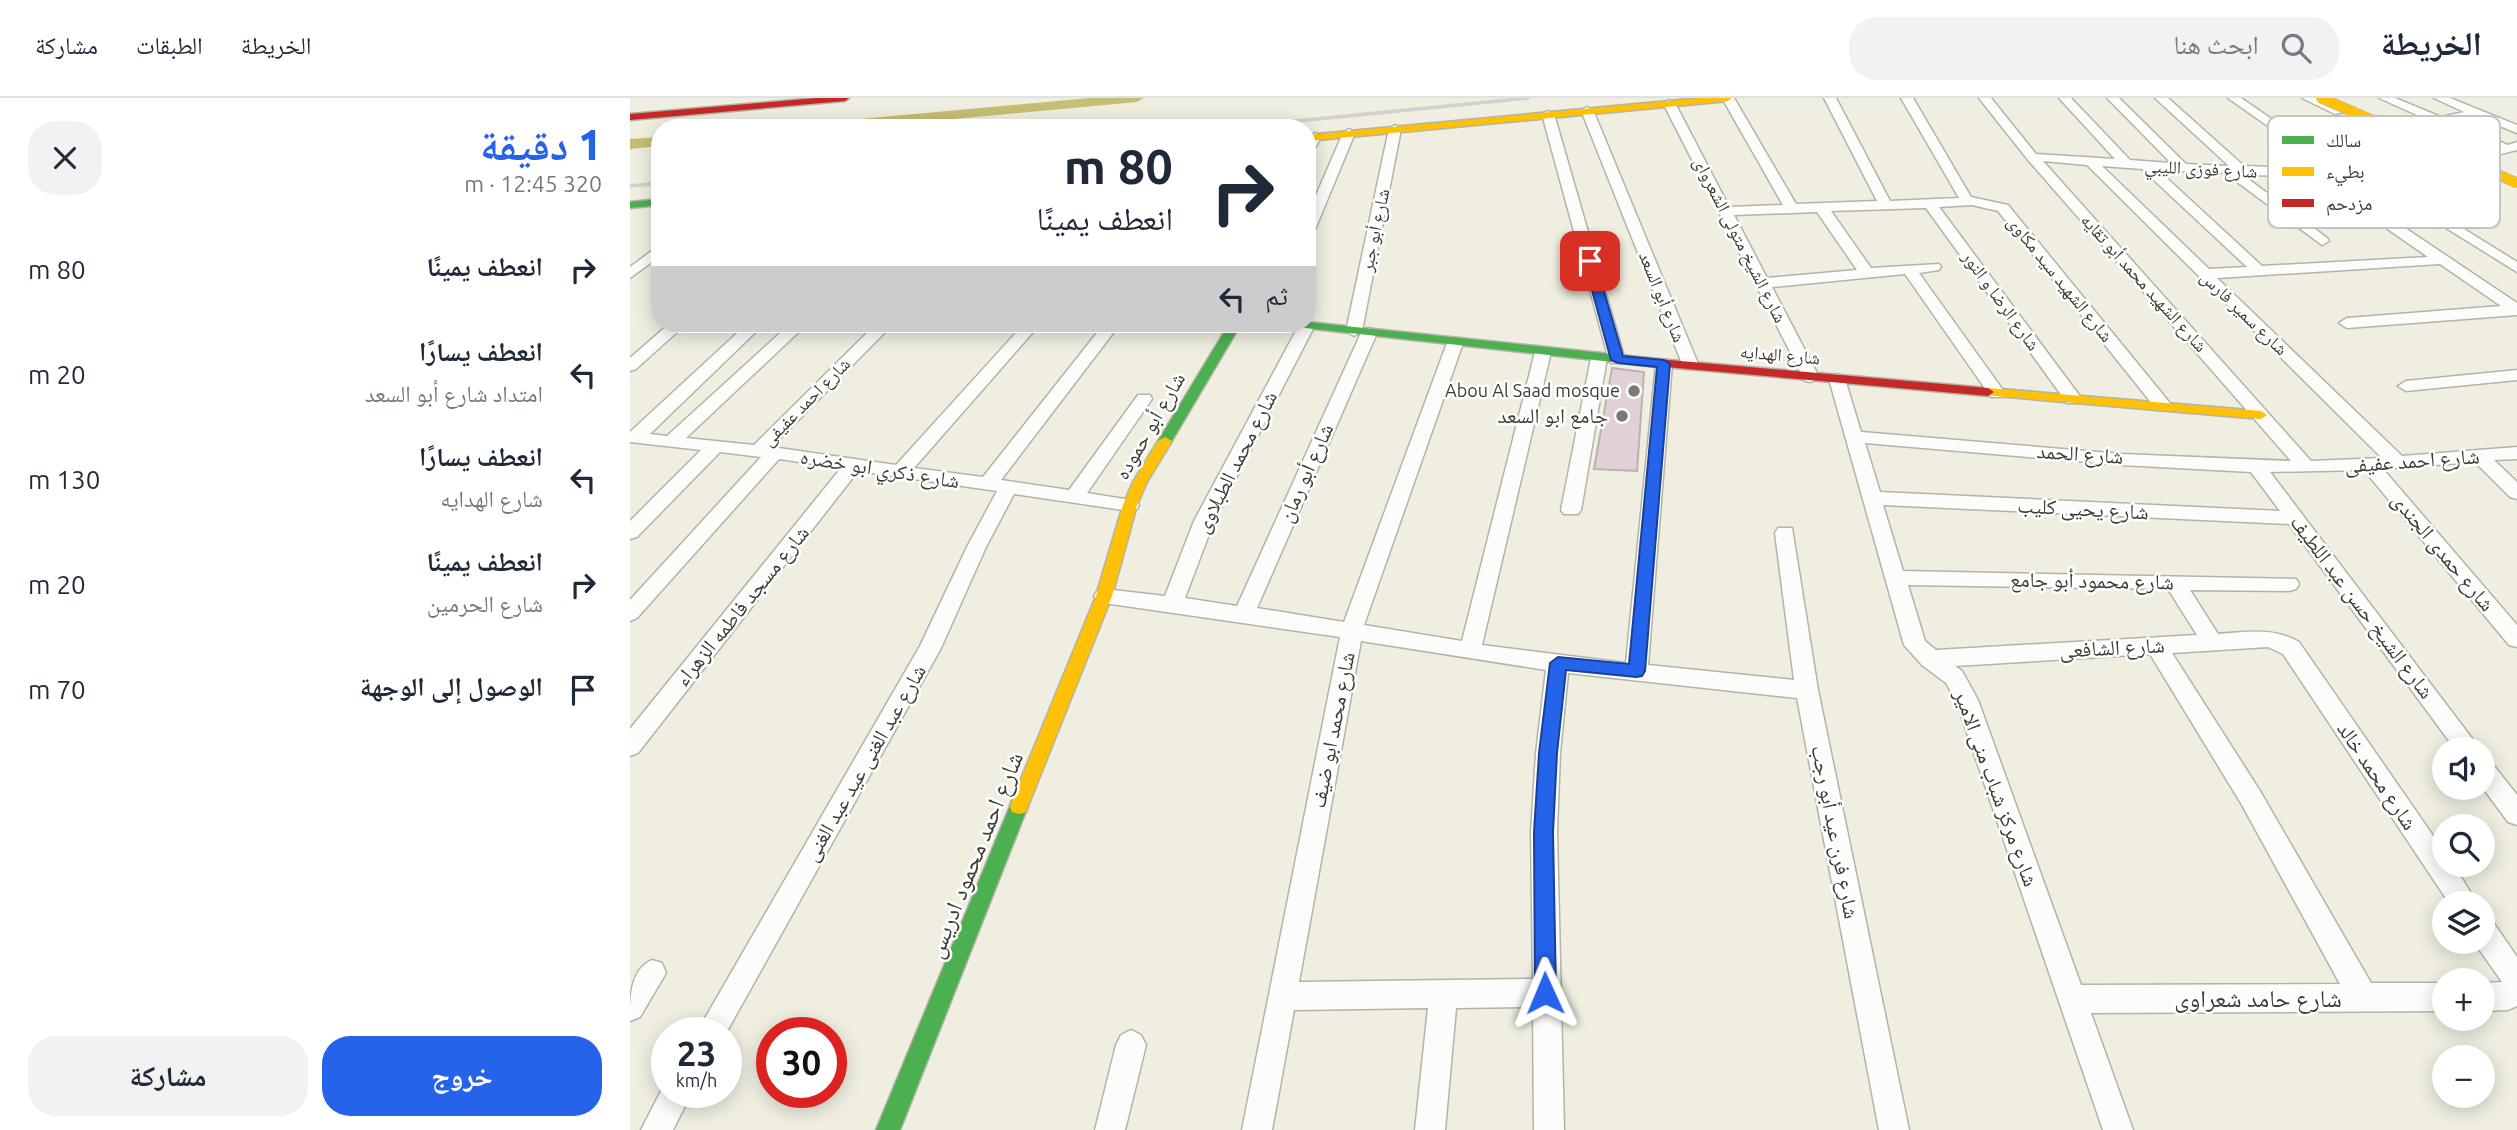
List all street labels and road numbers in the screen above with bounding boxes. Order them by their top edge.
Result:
street label: شارع الشيخ متولى الشعرواى [1688,153,1791,327]
street label: شارع فوزى الليبي [2144,155,2258,187]
street label: شارع أبو جبر [1355,187,1395,274]
street label: شارع الشهيد محمد أبو تقايه [2076,209,2212,357]
street label: شارع الشهيد سيد مكاوى [2002,211,2118,347]
street label: شارع الرضا و النور [1957,246,2045,355]
street label: شارع أبو السعد [1634,248,1690,346]
street label: شارع سمير فارس [2196,266,2292,360]
street label: شارع الهدايه [1739,341,1821,369]
street label: شارع احمد عفيفى [757,353,855,451]
street label: شارع أبو حموده [1109,368,1191,484]
street label: شارع محمد الطبلاوى [1189,387,1283,537]
street label: شارع أبو رمان [1273,420,1339,526]
street label: شارع الحمد [2036,438,2124,470]
street label: شارع احمد عفيفى [2344,443,2480,479]
street label: شارع ذكري ابو خضره [798,444,961,498]
street label: شارع حمدى الجندى [2386,487,2500,617]
street label: شارع يحيى كليب [2017,493,2149,525]
street label: شارع الشيخ حسن عبد اللطيف [2285,510,2439,704]
street label: شارع مسجد فاطمه الزهراء [669,520,815,692]
street label: شارع محمود أبو جامع [2010,567,2174,595]
street label: شارع الشافعى [2059,632,2165,664]
street label: شارع محمد ابو ضيف [1305,650,1361,810]
street label: شارع عبد الغنى عيد عبد الغنى [798,660,932,866]
street label: شارع مركز شباب منى الامير [1948,685,2044,890]
street label: شارع محمد خالد [2331,717,2423,835]
street label: شارع فرن عيد أبو رجب [1805,743,1865,921]
street label: شارع احمد محمود ادريس [921,748,1030,963]
street label: شارع حامد شعراوى [2174,985,2342,1014]

